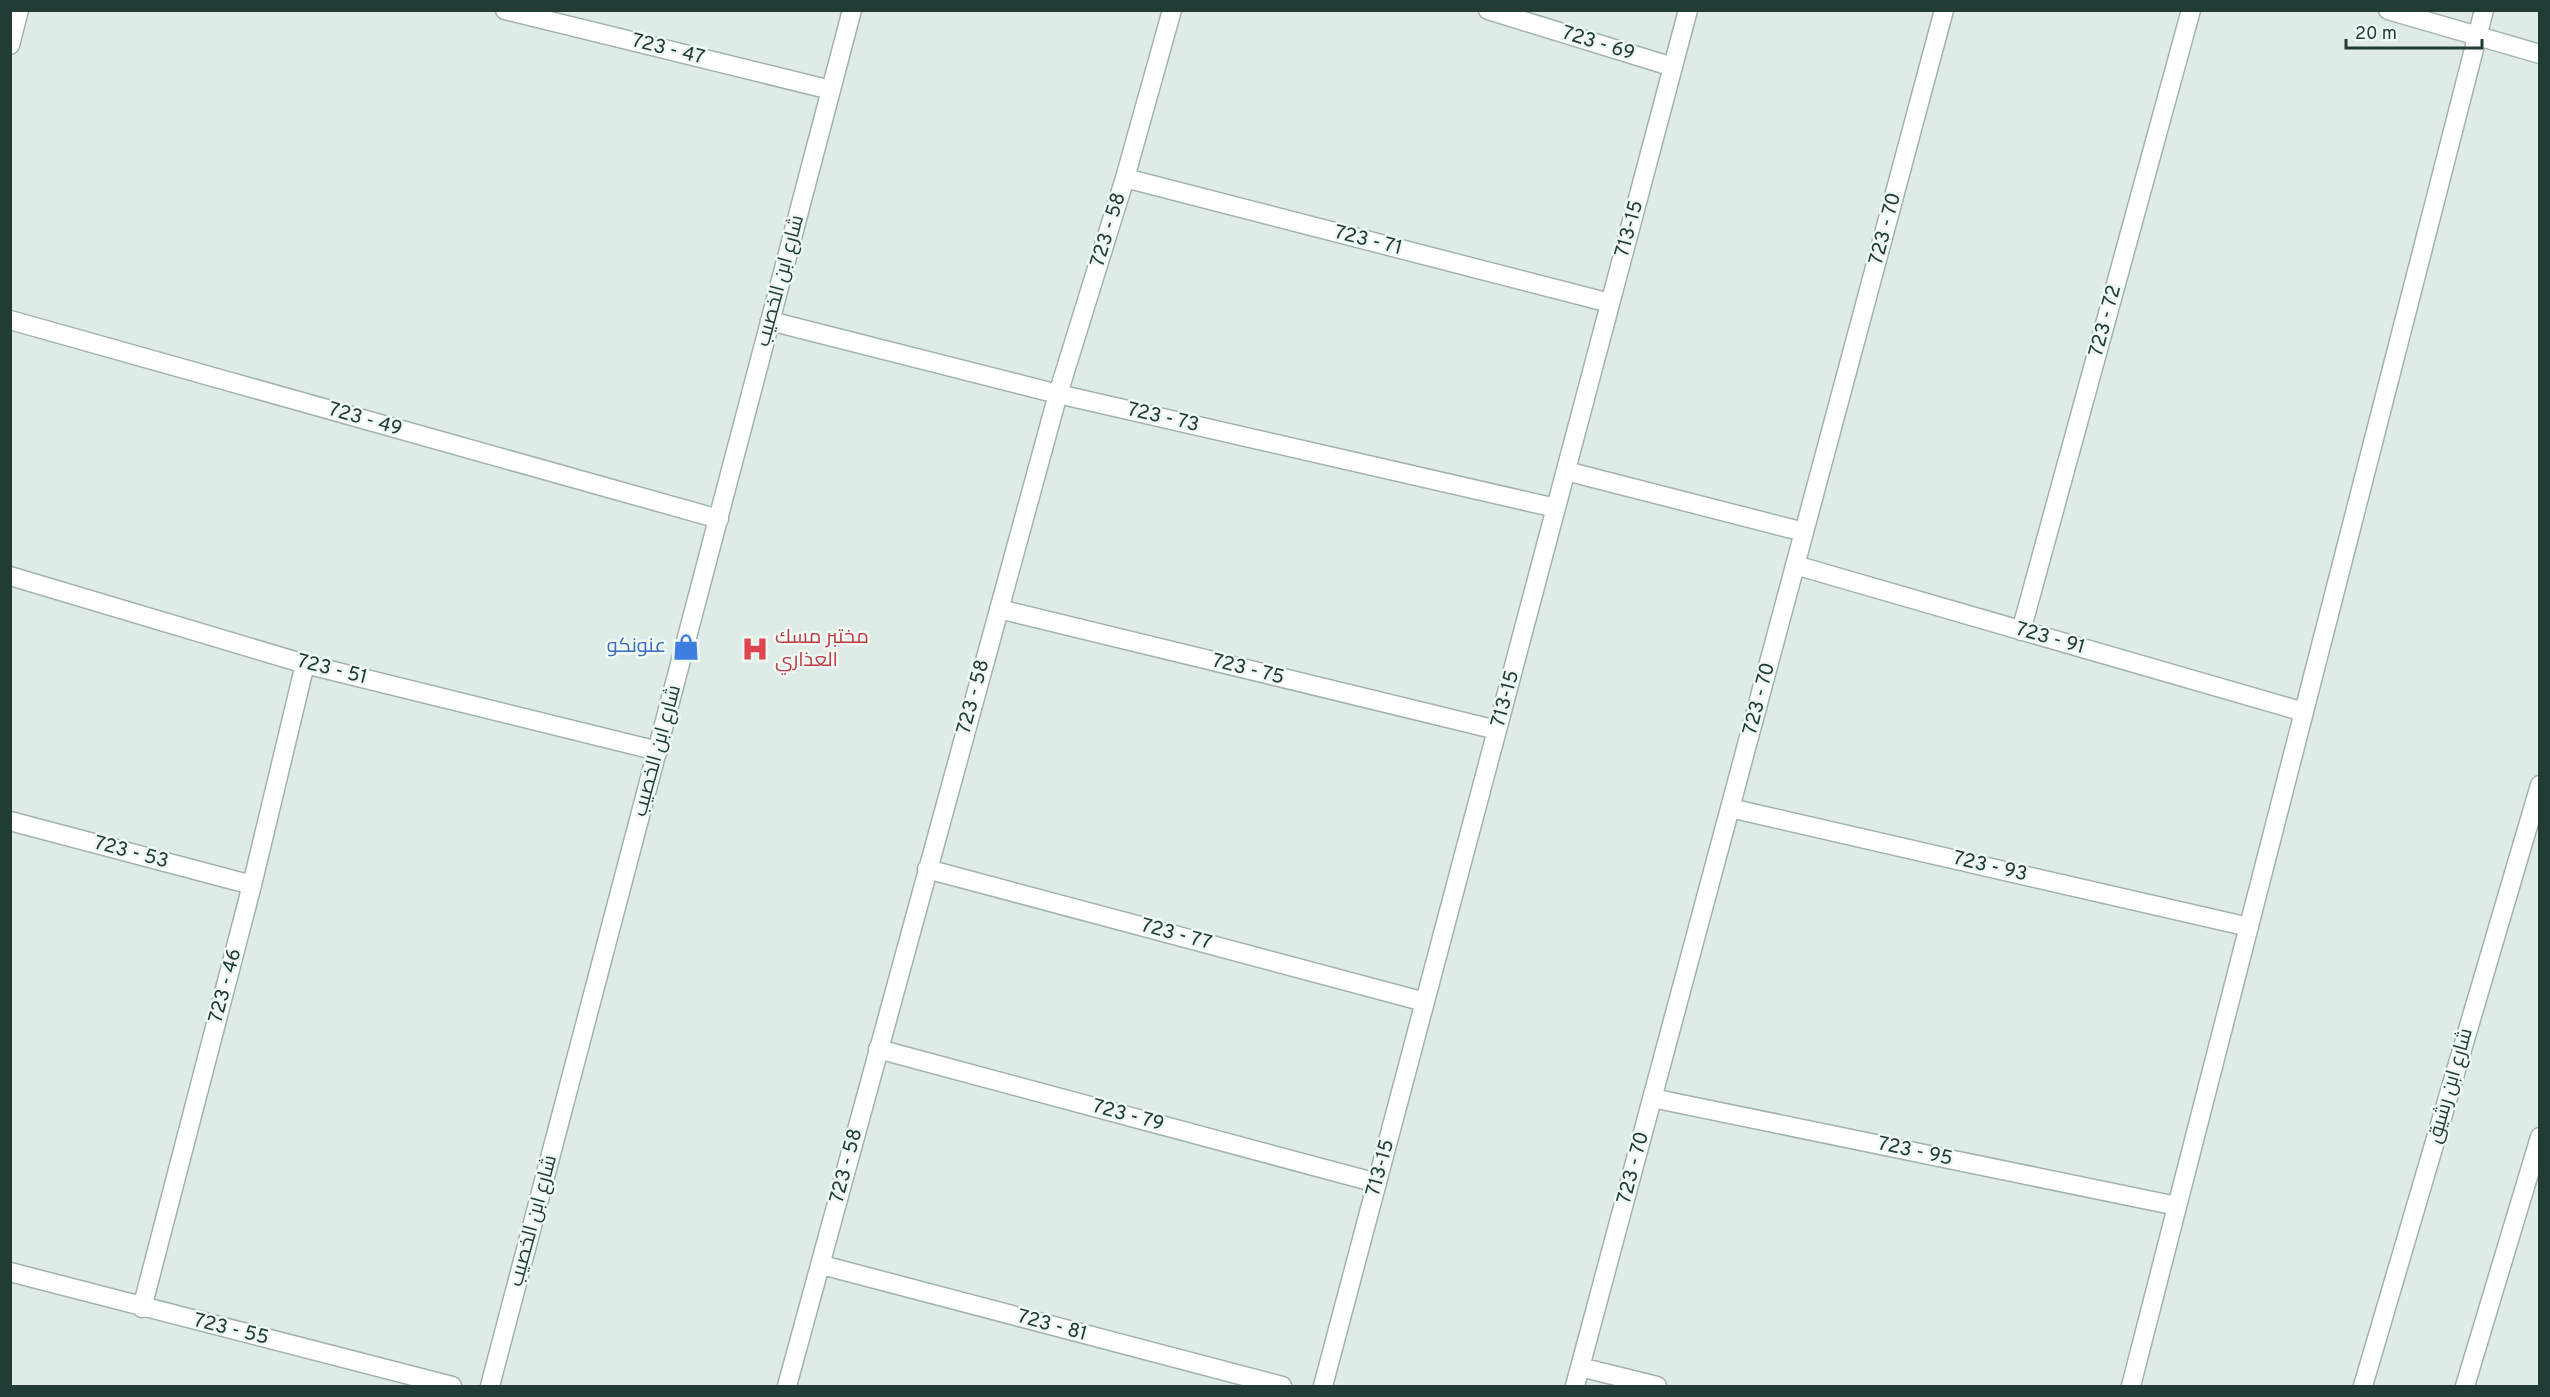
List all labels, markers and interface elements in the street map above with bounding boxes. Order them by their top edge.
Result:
scale bar [2346,12,2482,50]
street label: 723 - 69 [1558,21,1638,67]
text: 20 m [2355,23,2397,46]
street label: 723 - 47 [629,28,707,72]
street label: 723 - 58 [1085,190,1133,270]
street label: 723 - 70 [1864,190,1908,268]
street label: 713-15 [1610,198,1650,260]
street label: شارع ابن الخصيب [751,212,811,350]
street label: 723 - 71 [1331,220,1405,262]
street label: 723 - 72 [2084,282,2128,360]
street label: 723 - 49 [325,397,405,443]
street label: 723 - 73 [1124,397,1202,439]
street label: 723 - 91 [2012,617,2088,661]
place label: مختبر مسك العذاري [775,625,869,675]
shop icon: عنونكو [671,632,701,662]
place label: عنونكو [607,634,666,660]
hospital icon: مختبر مسك العذاري [740,634,770,664]
street label: 723 - 75 [1209,648,1287,692]
street label: 723 - 51 [294,649,370,691]
street label: 723 - 58 [952,657,996,737]
street label: 723 - 70 [1738,660,1782,738]
street label: 713-15 [1486,668,1526,730]
street label: شارع ابن الخصيب [628,682,688,820]
street label: 723 - 53 [91,831,171,875]
street label: 723 - 93 [1950,846,2030,888]
street label: 723 - 77 [1138,913,1214,957]
street label: 723 - 46 [204,946,248,1026]
street label: شارع ابن رشيق [2422,1025,2480,1147]
street label: 723 - 79 [1089,1094,1167,1138]
street label: 723 - 58 [825,1126,869,1206]
street label: 723 - 70 [1612,1129,1656,1207]
street label: 723 - 95 [1875,1131,1955,1173]
street label: 713-15 [1361,1137,1401,1199]
street label: شارع ابن الخصيب [504,1152,564,1290]
street label: 723 - 81 [1014,1304,1090,1348]
street label: 723 - 55 [191,1308,271,1352]

